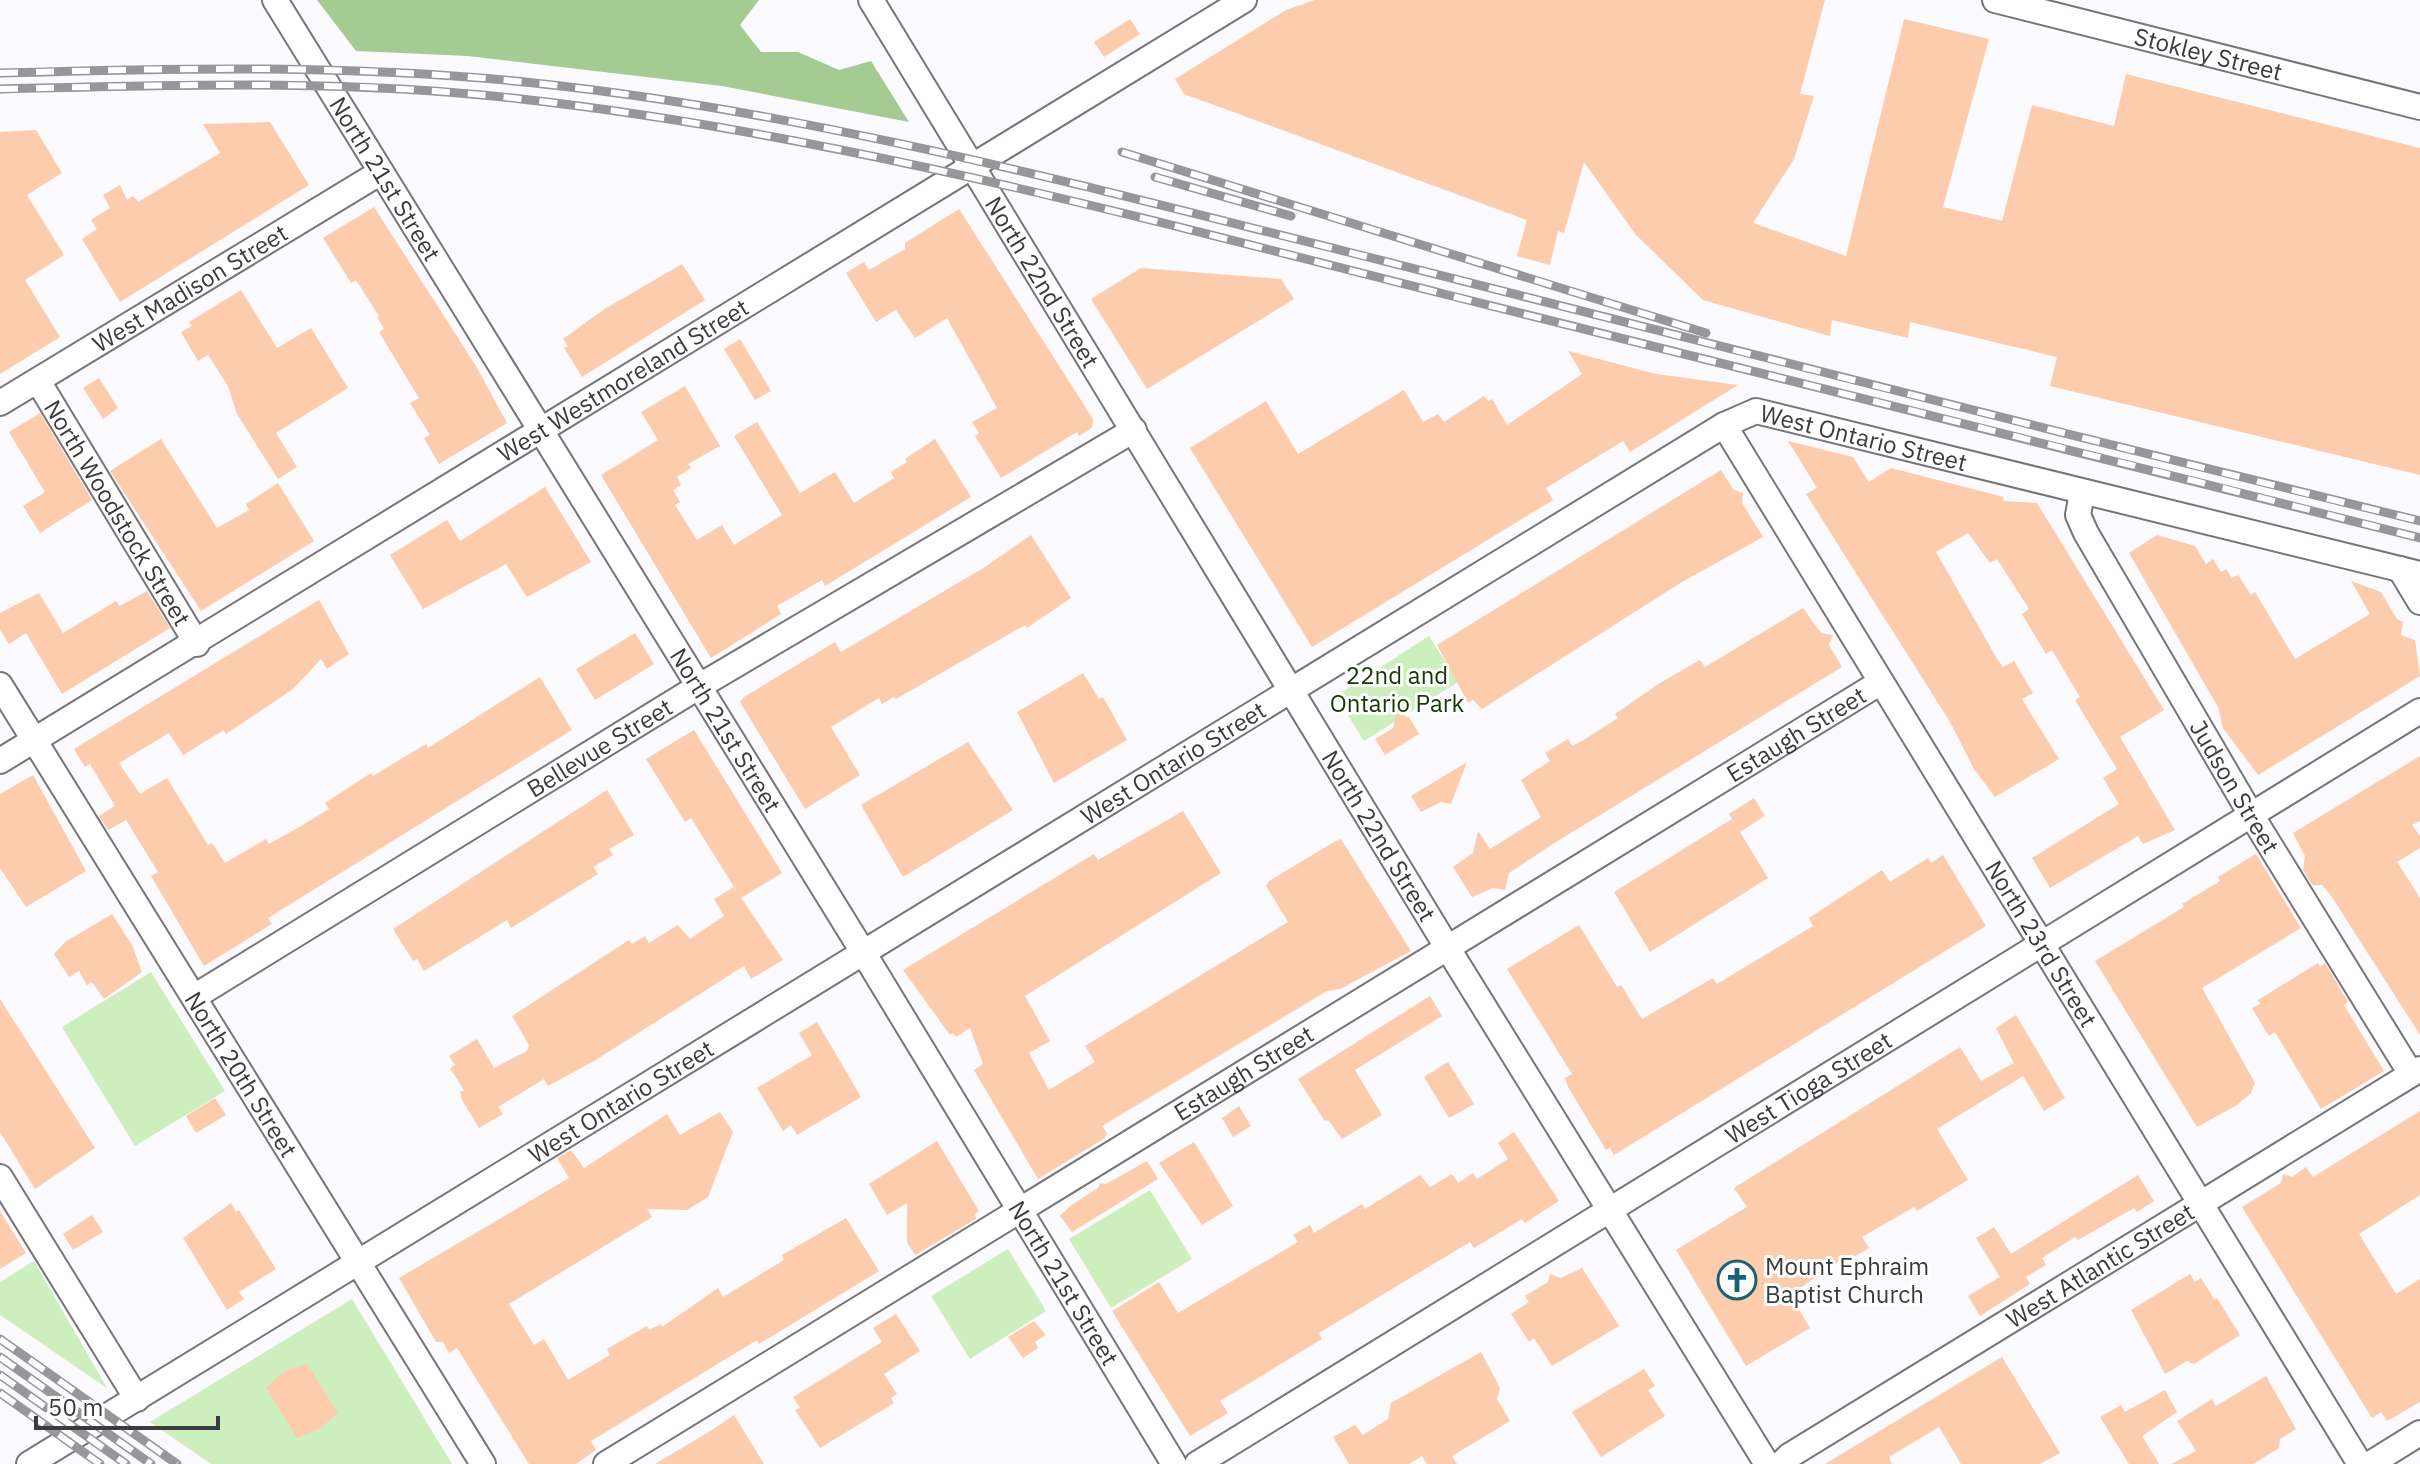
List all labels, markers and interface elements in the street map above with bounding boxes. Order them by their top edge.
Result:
street label: Stokley Street [2131,20,2286,88]
street label: North 21st Street [322,91,448,267]
street label: North 22nd Street [978,190,1107,374]
street label: West Madison Street [86,217,293,359]
street label: West Westmoreland Street [491,291,754,469]
street label: North Woodstock Street [37,394,198,632]
street label: West Ontario Street [1757,397,1970,478]
street label: North 21st Street [663,642,789,818]
park label: 22nd and Ontario Park [1330,659,1465,719]
street label: Estaugh Street [1720,679,1872,789]
street label: Bellevue Street [521,691,678,804]
street label: West Ontario Street [1075,694,1272,832]
street label: Judson Street [2183,714,2287,859]
street label: North 22nd Street [1315,744,1444,927]
street label: North 23rd Street [1978,854,2105,1033]
street label: North 20th Street [178,985,305,1163]
street label: Estaugh Street [1168,1018,1319,1128]
street label: West Tioga Street [1719,1024,1898,1151]
street label: West Ontario Street [522,1032,719,1170]
street label: North 21st Street [1002,1194,1126,1371]
street label: West Atlantic Street [2000,1196,2200,1335]
place label: Mount Ephraim Baptist Church [1765,1250,1929,1310]
church icon: Mount Ephraim Baptist Church [1716,1259,1758,1301]
scale bar [36,1380,218,1430]
text: 50 m [48,1391,103,1423]

